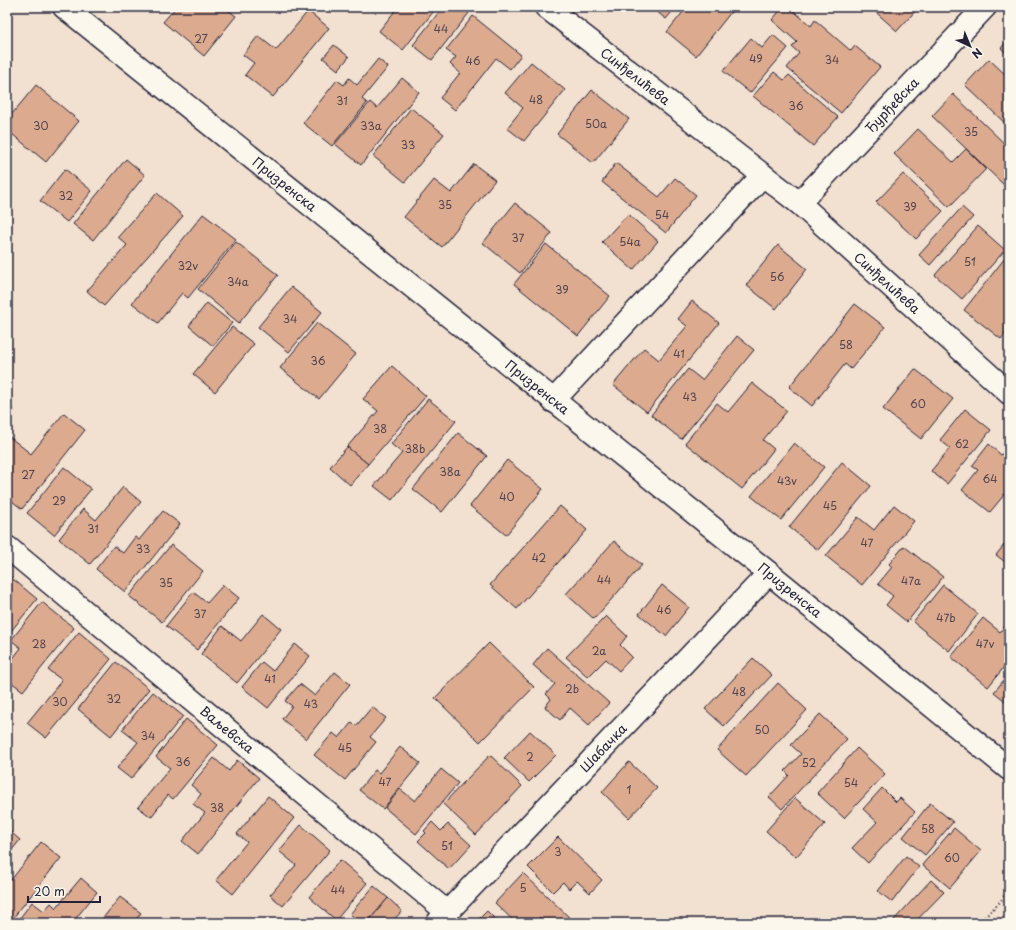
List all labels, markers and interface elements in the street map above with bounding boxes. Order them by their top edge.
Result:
house number: 44 [434,20,448,37]
north arrow [950,26,990,66]
house number: 27 [194,30,208,47]
street label: Синђелићева [597,43,675,109]
text: N [968,44,986,63]
house number: 49 [749,50,763,67]
house number: 34 [825,51,839,68]
house number: 46 [466,52,481,69]
street label: Ђурђевска [860,72,923,137]
house number: 48 [529,91,543,108]
house number: 31 [336,92,348,109]
house number: 36 [789,97,804,114]
house number: 50a [585,115,607,132]
house number: 30 [33,117,49,134]
house number: 33a [360,117,382,134]
house number: 35 [964,123,978,140]
house number: 33 [401,136,415,153]
street label: Призренска [249,152,322,216]
house number: 32 [59,187,74,204]
house number: 35 [438,196,452,213]
house number: 39 [903,198,917,215]
house number: 54 [655,206,669,223]
house number: 37 [512,229,525,246]
house number: 54a [619,233,641,250]
street label: Синђелићева [850,247,926,318]
house number: 51 [964,253,976,270]
house number: 32v [178,257,199,274]
house number: 56 [770,268,785,285]
house number: 34a [227,273,249,290]
house number: 39 [555,281,569,298]
house number: 34 [283,310,297,327]
house number: 58 [839,336,853,353]
house number: 41 [673,345,685,362]
house number: 36 [311,352,326,369]
street label: Призренска [502,355,574,419]
house number: 43 [683,388,697,405]
house number: 60 [910,395,926,412]
house number: 38 [373,420,387,437]
house number: 62 [955,435,969,452]
house number: 38b [405,440,425,457]
house number: 38a [440,463,461,480]
house number: 27 [21,466,35,483]
house number: 64 [983,470,997,487]
house number: 43v [777,472,797,489]
house number: 40 [499,488,515,505]
house number: 29 [52,492,66,509]
house number: 45 [823,497,837,514]
house number: 31 [87,520,99,537]
house number: 47 [861,534,874,551]
house number: 33 [136,540,150,557]
house number: 42 [532,549,547,566]
street label: Призренска [754,558,827,622]
house number: 44 [597,571,611,588]
house number: 47a [901,572,921,589]
house number: 35 [159,574,173,591]
house number: 46 [657,601,672,618]
house number: 37 [194,605,207,622]
house number: 47b [936,609,956,626]
house number: 28 [32,635,46,652]
house number: 47v [976,635,995,652]
house number: 2a [592,642,606,659]
house number: 41 [264,670,276,687]
house number: 2b [565,680,579,697]
house number: 48 [732,683,746,700]
house number: 32 [107,690,122,707]
house number: 30 [52,693,68,710]
house number: 43 [304,695,318,712]
street label: Ваљевска [196,701,259,758]
street label: Шабачка [575,719,631,776]
house number: 50 [754,721,770,738]
house number: 34 [141,727,155,744]
house number: 45 [338,739,352,756]
house number: 2 [526,748,534,765]
house number: 36 [176,753,191,770]
house number: 52 [802,754,816,771]
house number: 47 [379,773,392,790]
house number: 54 [844,774,858,791]
house number: 1 [627,781,632,798]
house number: 38 [210,799,224,816]
house number: 58 [921,820,935,837]
house number: 51 [441,837,453,854]
house number: 3 [554,843,562,860]
house number: 60 [944,849,960,866]
scale bar [28,878,100,904]
house number: 5 [519,879,527,896]
house number: 44 [331,881,345,898]
text: 20 m [34,882,65,900]

